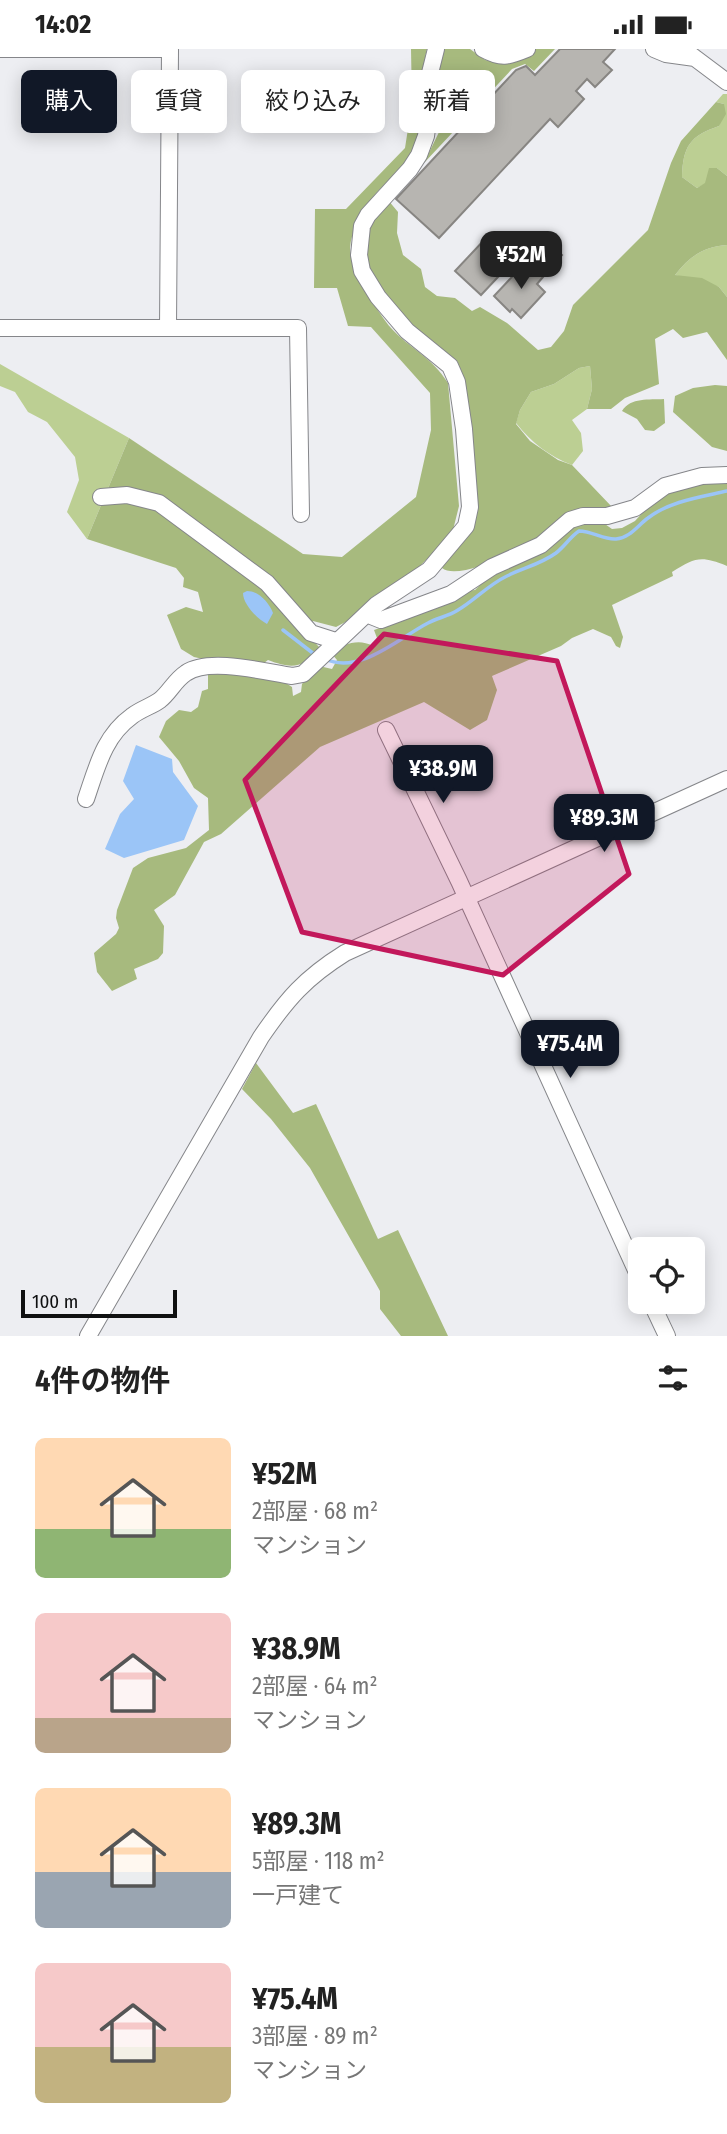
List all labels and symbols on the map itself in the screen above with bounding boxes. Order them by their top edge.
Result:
pin: ¥52M [480,231,562,291]
pin: ¥38.9M [386,745,500,805]
pin: ¥89.3M [547,795,661,854]
pin: ¥75.4M [513,1021,627,1080]
scale bar [21,1287,177,1319]

